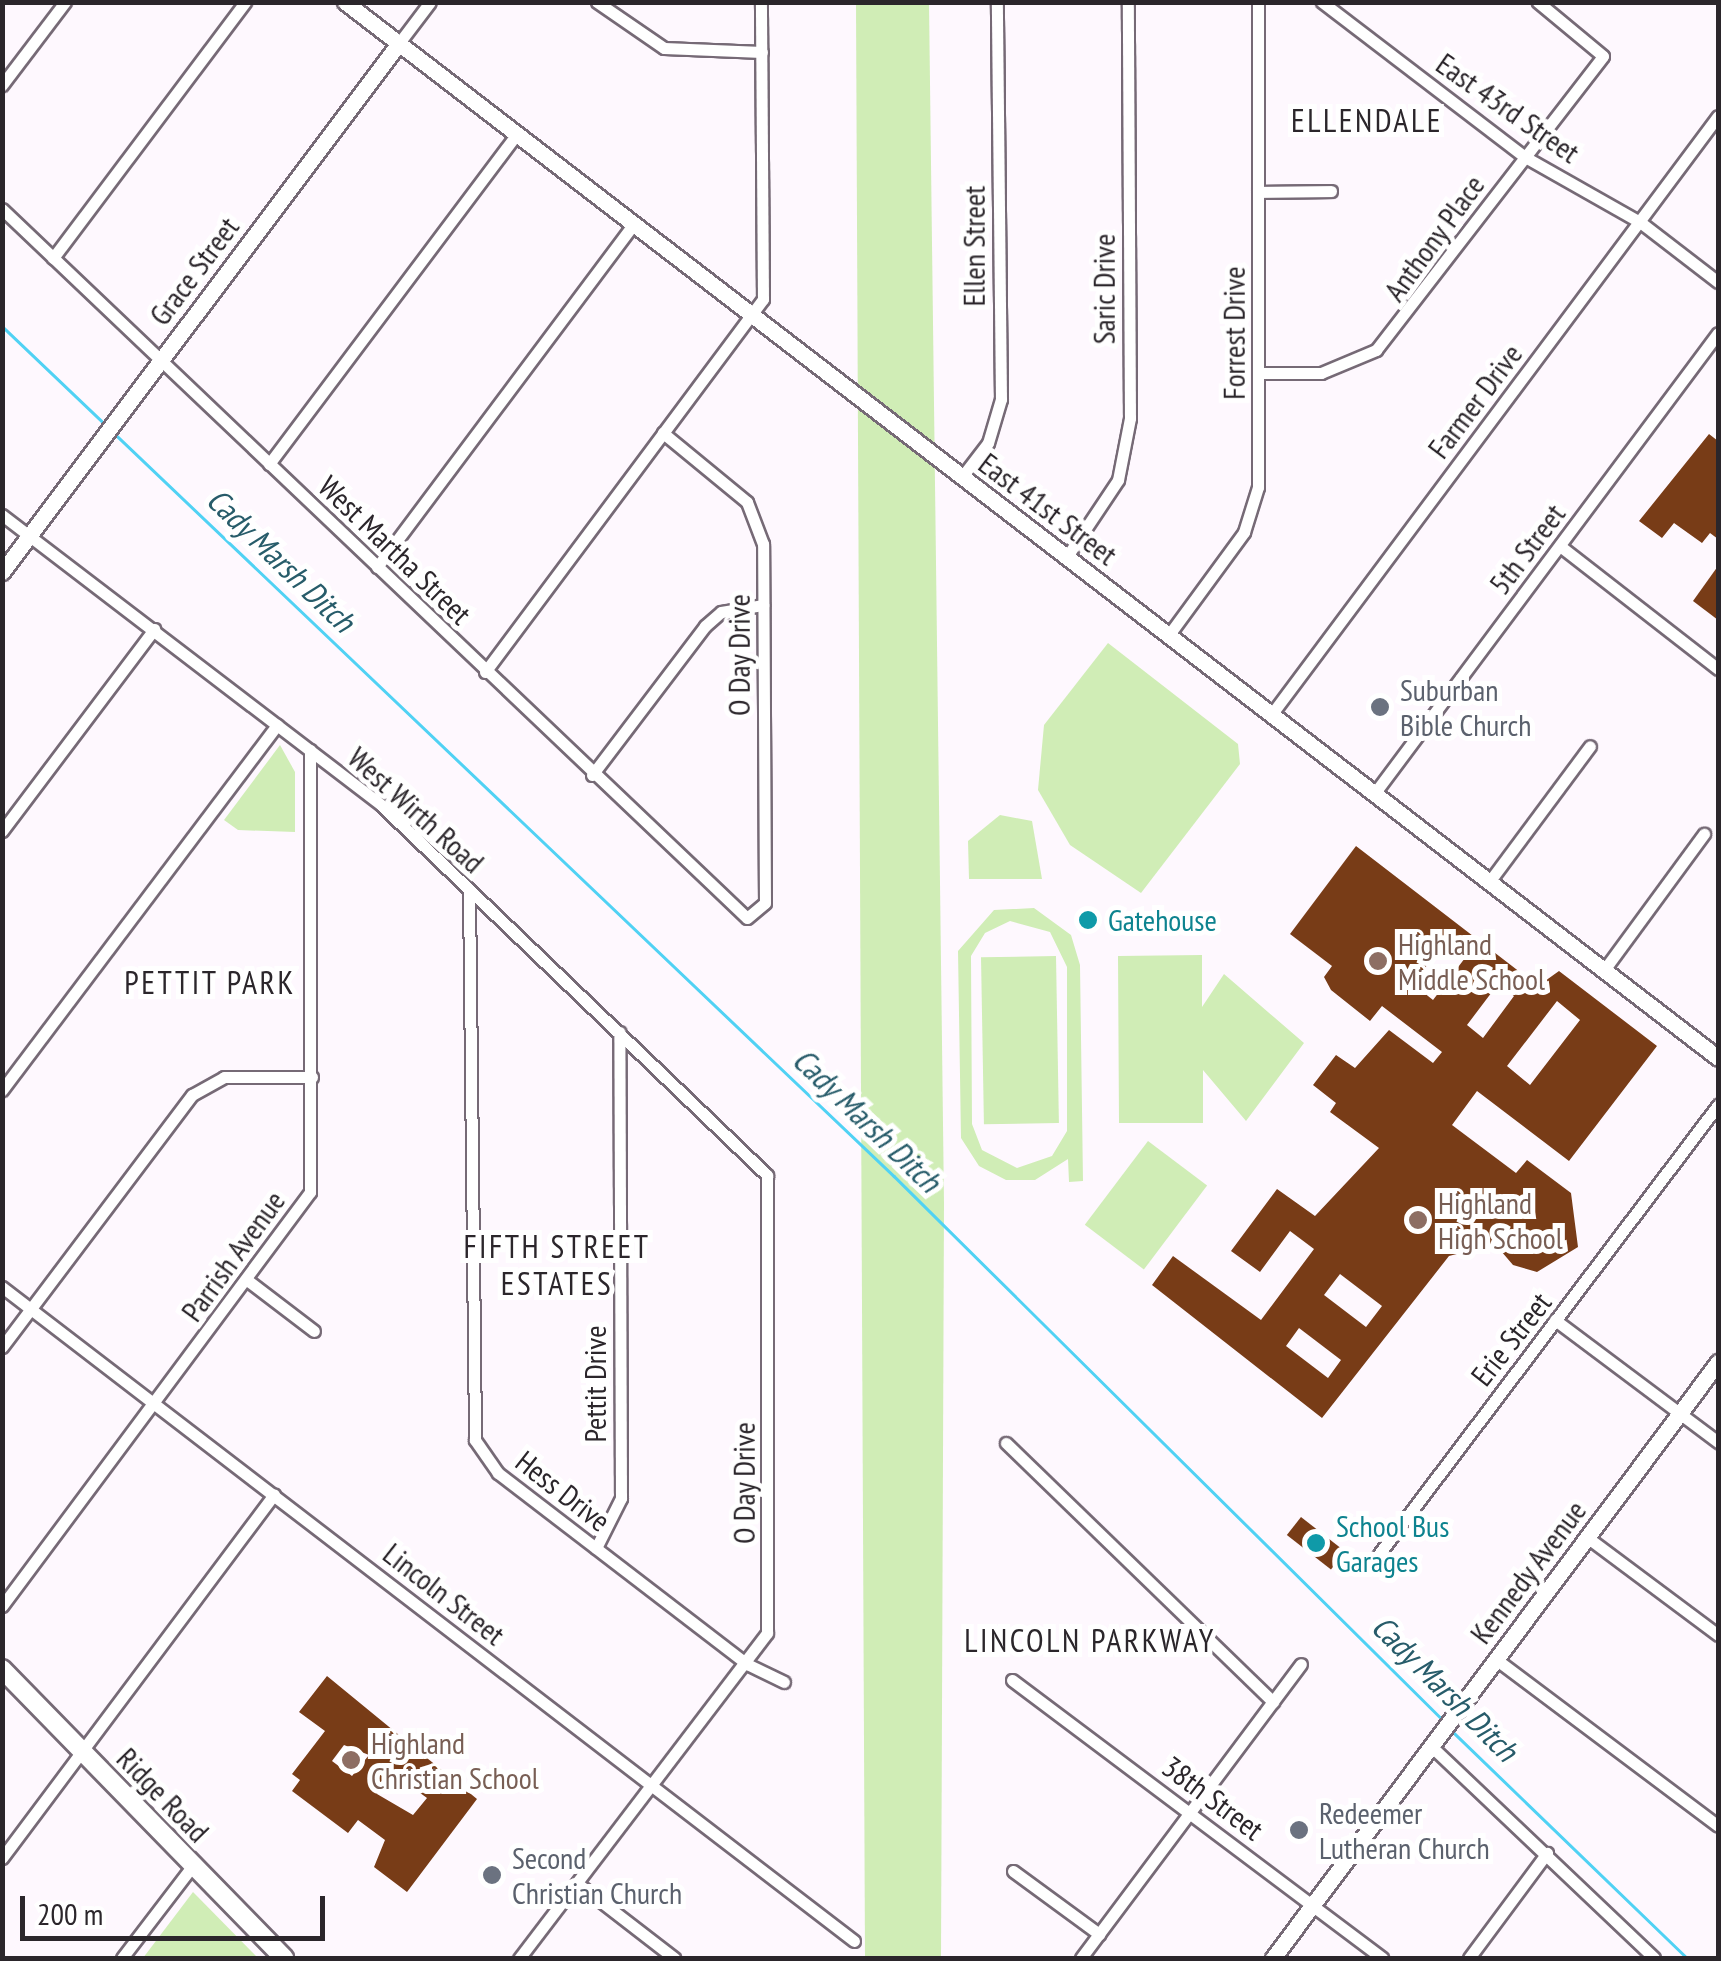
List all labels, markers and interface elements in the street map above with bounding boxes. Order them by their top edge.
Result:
street label: East 43rd Street [1430,46,1586,170]
district label: ELLENDALE [1291,101,1443,139]
street label: Anthony Place [1376,168,1492,308]
street label: Ellen Street [956,186,992,306]
street label: Grace Street [142,210,246,332]
street label: Saric Drive [1086,233,1122,345]
street label: Forrest Drive [1216,266,1252,400]
street label: Farmer Drive [1420,337,1530,465]
street label: East 41st Street [972,445,1124,573]
street label: West Martha Street [311,468,479,632]
water label: Cady Marsh Ditch [199,480,363,640]
street label: 5th Street [1482,497,1572,601]
street label: O Day Drive [721,594,757,716]
place label: Suburban Bible Church [1400,672,1531,742]
marker: Suburban Bible Church [1369,696,1391,718]
street label: West Wirth Road [340,739,492,881]
place label: Gatehouse [1108,902,1217,938]
marker: Gatehouse [1077,909,1099,931]
place label: Highland Middle School [1398,926,1545,996]
marker: Highland Middle School [1367,950,1389,972]
district label: PETTIT PARK [124,963,296,1001]
water label: Cady Marsh Ditch [785,1040,949,1200]
street label: Parrish Avenue [173,1183,293,1329]
place label: Highland High School [1438,1185,1563,1256]
marker: Highland High School [1407,1209,1429,1231]
district label: FIFTH STREET ESTATES [463,1228,651,1303]
street label: Erie Street [1463,1285,1559,1393]
street label: Pettit Drive [577,1325,613,1443]
street label: O Day Drive [726,1422,762,1544]
street label: Hess Drive [509,1443,617,1539]
street label: Kennedy Avenue [1462,1493,1594,1651]
place label: School Bus Garages [1336,1508,1449,1578]
marker: School Bus Garages [1305,1532,1327,1554]
street label: Lincoln Street [376,1536,512,1652]
water label: Cady Marsh Ditch [1364,1607,1526,1769]
district label: LINCOLN PARKWAY [964,1621,1216,1659]
place label: Highland Christian School [371,1725,539,1796]
street label: Ridge Road [109,1740,217,1850]
street label: 38th Street [1155,1748,1271,1848]
marker: Highland Christian School [340,1749,362,1771]
place label: Redeemer Lutheran Church [1319,1795,1490,1866]
marker: Redeemer Lutheran Church [1288,1819,1310,1841]
place label: Second Christian Church [512,1840,682,1910]
marker: Second Christian Church [481,1864,503,1886]
scale bar [25,1876,330,1938]
text: 200 m [37,1894,103,1933]

